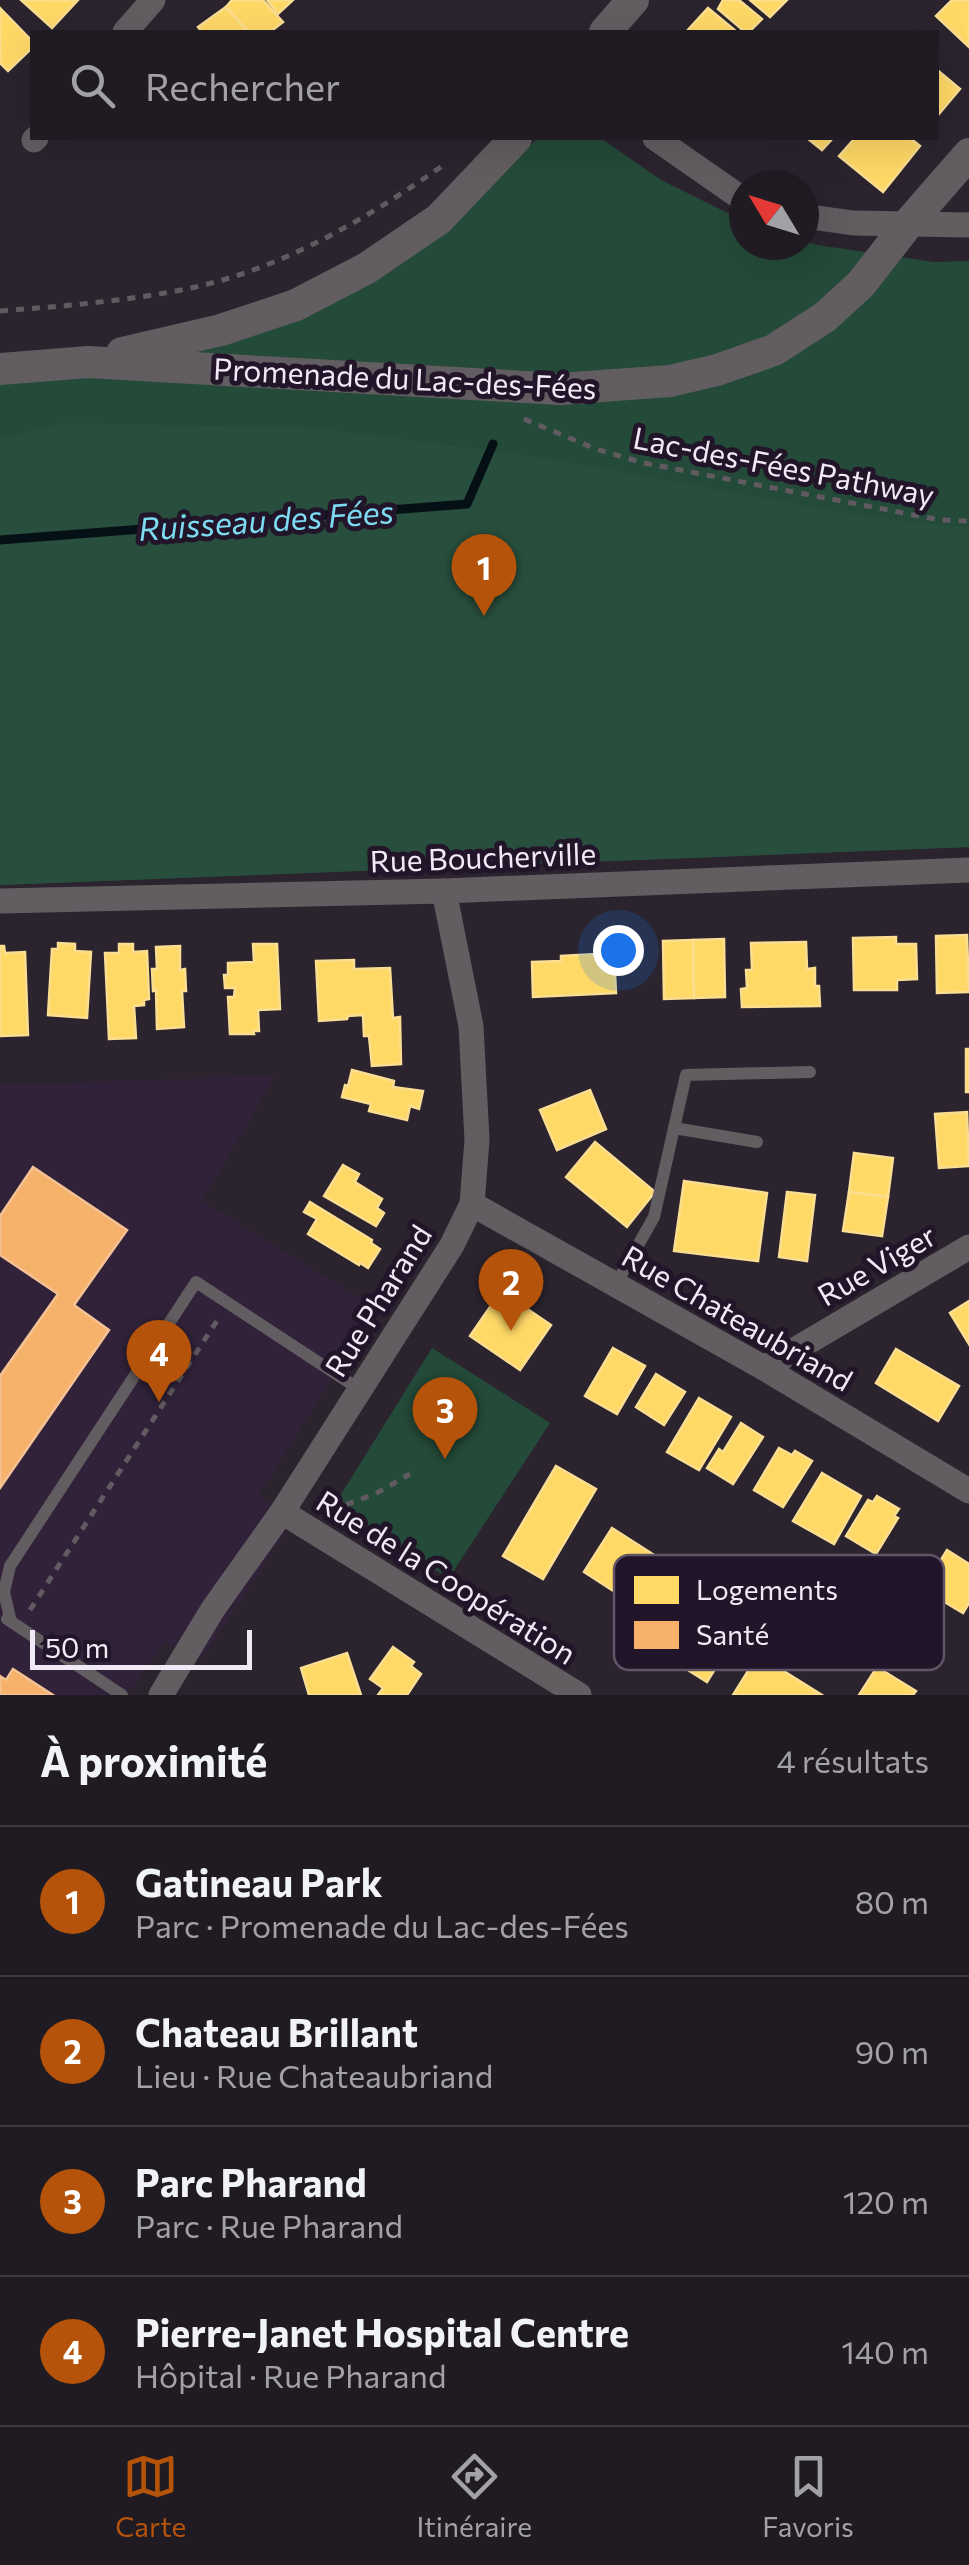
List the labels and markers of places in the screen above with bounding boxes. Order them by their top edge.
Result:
pin: 1 [452,534,516,616]
pin: 2 [478,1248,544,1331]
pin: 4 [126,1320,192,1402]
pin: 3 [412,1376,478,1459]

